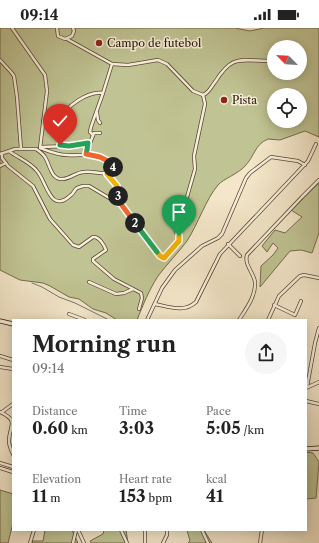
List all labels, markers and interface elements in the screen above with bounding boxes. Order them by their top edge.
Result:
text: 09:14 [20,5,59,24]
place label: Campo de futebol [107,36,202,50]
marker: Campo de futebol [94,38,104,48]
north arrow [267,40,307,80]
map controls [267,40,307,128]
button: locate [267,88,307,128]
place label: Pista [232,93,257,107]
marker: Pista [219,95,229,105]
pin [43,104,77,145]
icon: check [49,110,71,132]
pin: 4 [103,157,123,177]
text: 4 [110,160,116,174]
pin: 3 [108,186,128,206]
text: 3 [115,189,121,203]
pin [162,195,196,236]
icon: arrive [168,201,190,223]
pin: 2 [125,213,145,233]
text: 2 [132,216,138,230]
text: Morning run [32,331,176,358]
button: share [245,332,287,374]
text: 09:14 [32,360,65,376]
text: Distance [32,404,78,418]
text: Time [119,404,147,418]
text: Pace [206,404,231,418]
text: 0.60 [32,418,68,438]
text: 3:03 [119,418,154,438]
text: 5:05 [206,418,241,438]
text: km [68,423,88,437]
text: /km [241,423,264,437]
text: Elevation [32,472,81,486]
text: Heart rate [119,472,172,486]
text: kcal [206,472,227,486]
text: 11 [32,486,47,506]
text: 153 [119,486,146,506]
text: 41 [206,486,224,506]
text: m [47,491,61,505]
text: bpm [146,491,172,505]

